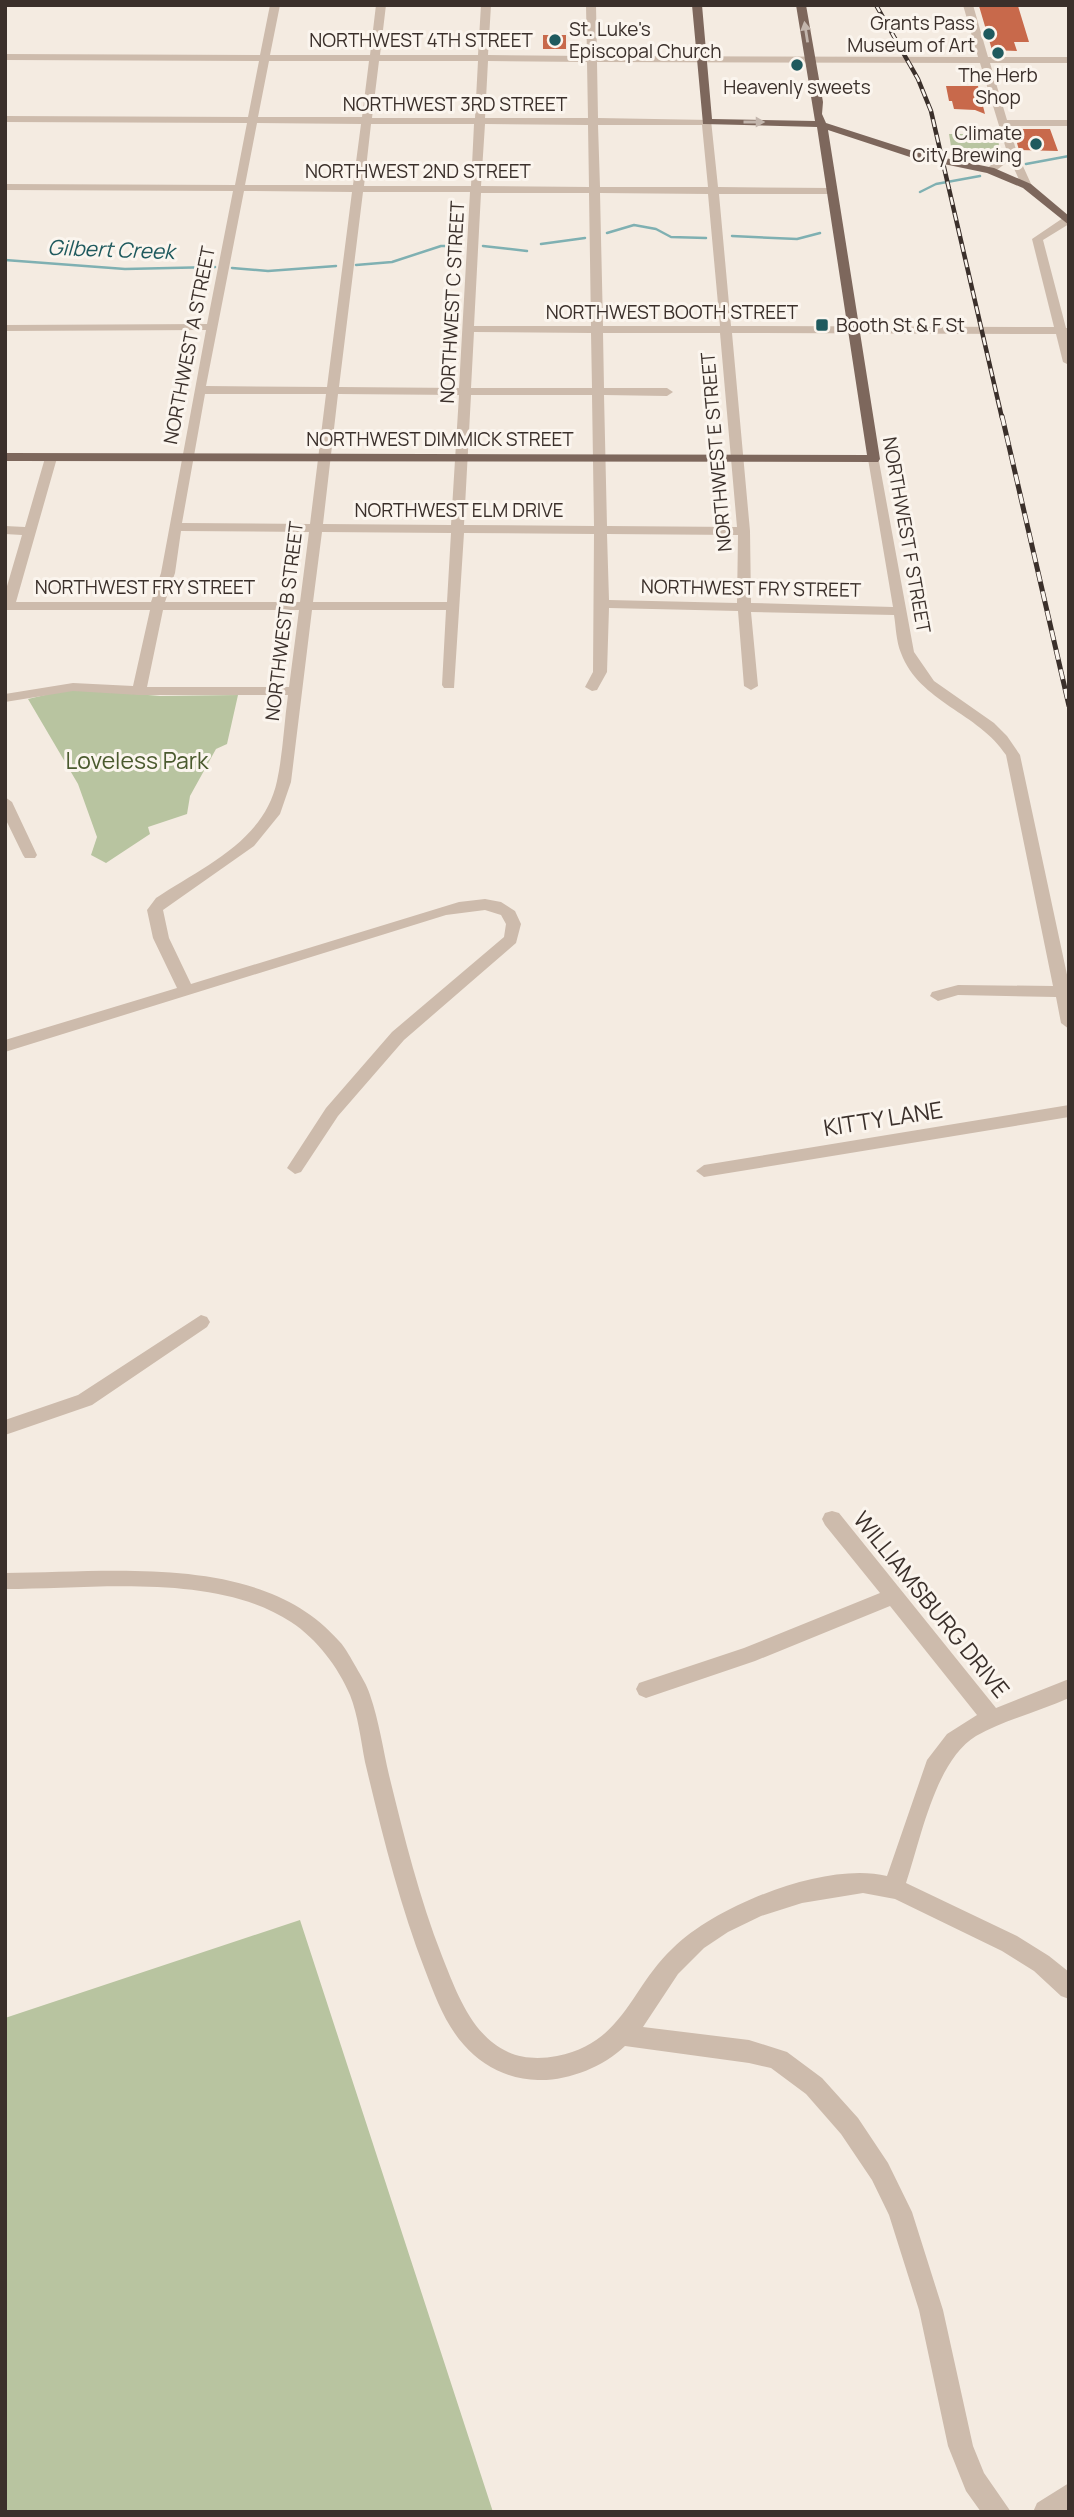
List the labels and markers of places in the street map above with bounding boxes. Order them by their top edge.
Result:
place label: Grants Pass Museum of Art [847,10,975,58]
place label: St. Luke's Episcopal Church [569,16,722,64]
marker: Grants Pass Museum of Art [981,26,997,42]
marker: St. Luke's Episcopal Church [547,32,563,48]
marker: The Herb Shop [990,45,1006,61]
marker: Heavenly sweets [789,57,805,73]
place label: The Herb Shop [958,62,1038,110]
place label: Heavenly sweets [723,74,871,100]
place label: Climate City Brewing [912,120,1022,168]
marker: Climate City Brewing [1028,136,1044,152]
place label: Booth St & F St [836,312,965,338]
marker: Booth St & F St [814,317,830,333]

